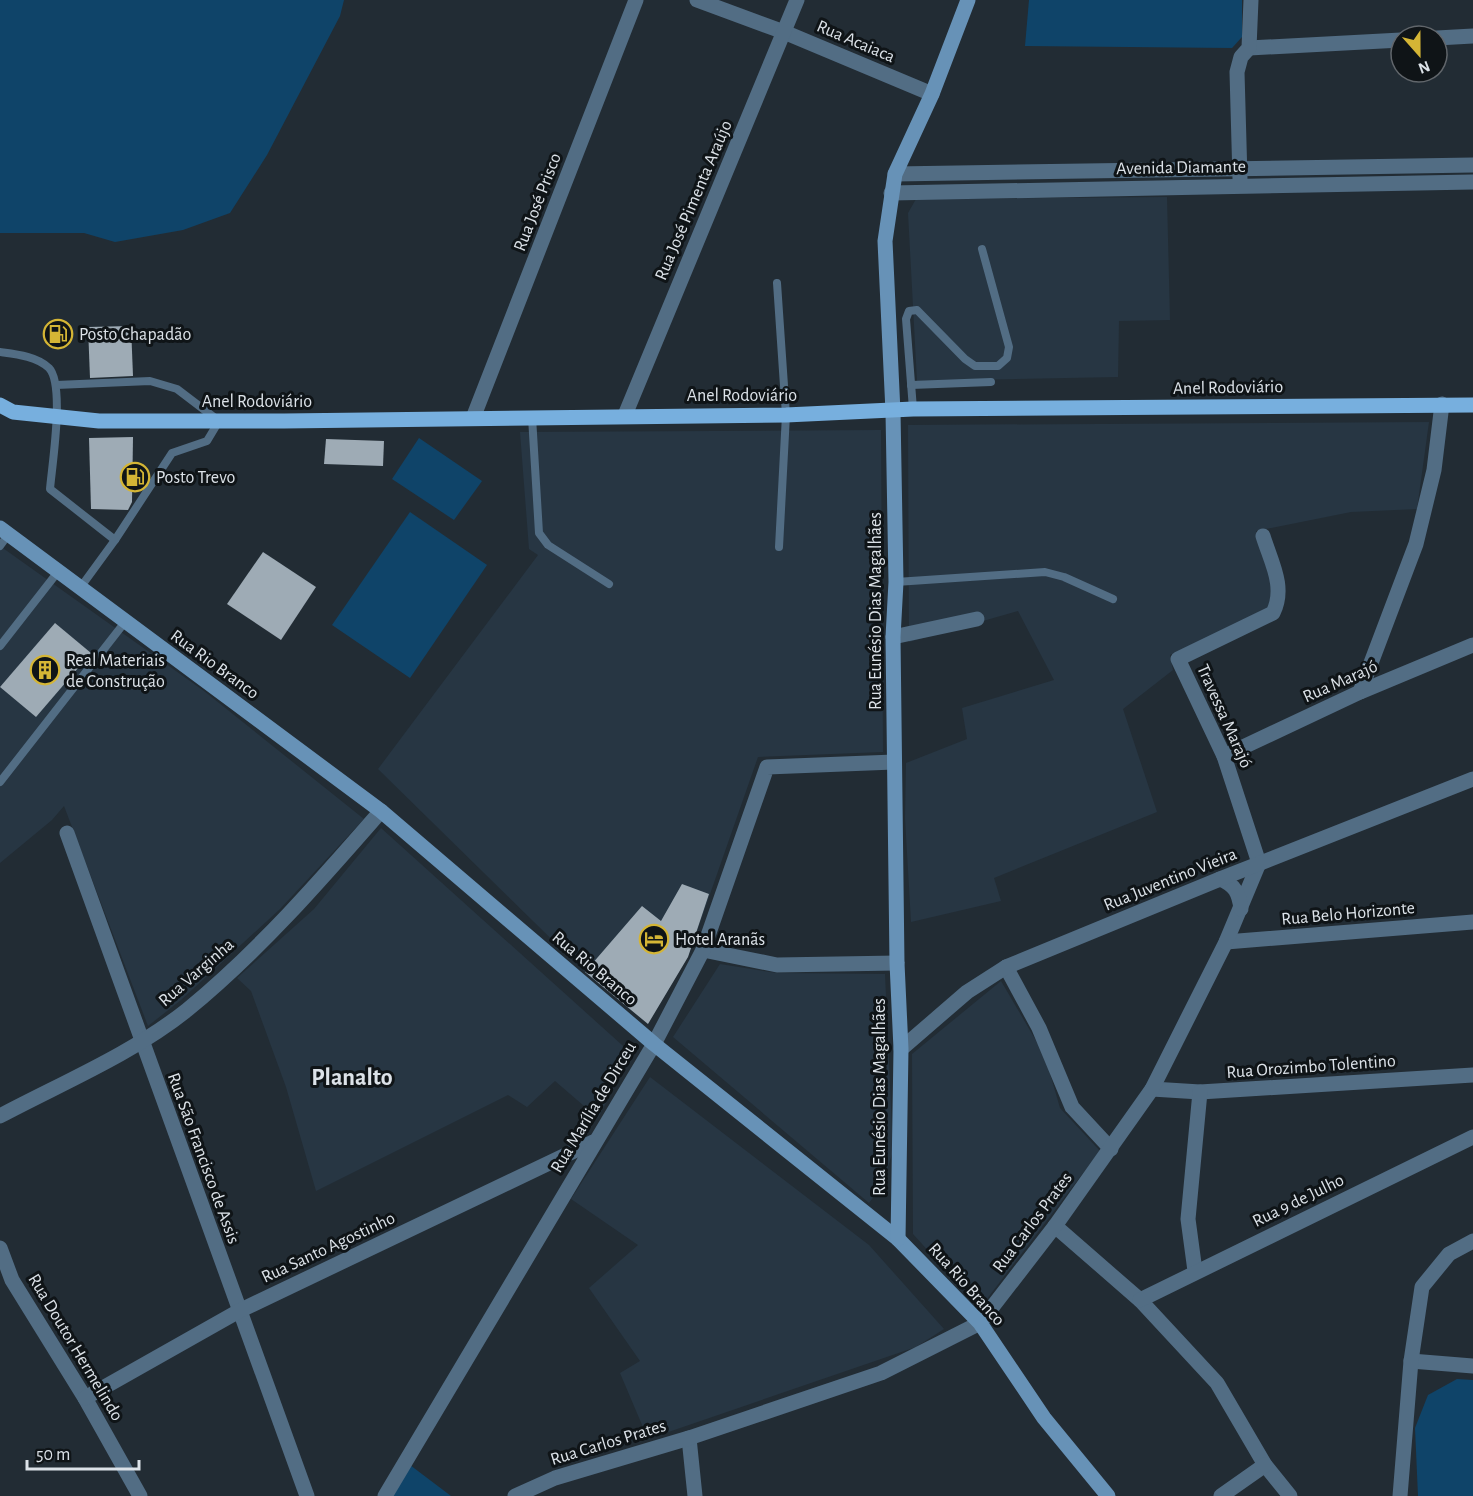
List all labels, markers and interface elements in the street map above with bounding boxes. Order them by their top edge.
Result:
street label: Rua Acaiaca [814,17,897,66]
north arrow [1389,24,1449,84]
text: N [1416,58,1432,77]
street label: Rua José Pimenta Araújo [652,118,736,283]
street label: Rua José Prisco [511,151,565,254]
street label: Avenida Diamante [1116,158,1246,178]
fuel station icon: Posto Chapadão [42,318,74,350]
place label: Posto Chapadão [79,326,192,344]
street label: Anel Rodoviário [1173,378,1284,398]
street label: Anel Rodoviário [687,387,797,405]
street label: Anel Rodoviário [202,393,312,411]
fuel station icon: Posto Trevo [119,461,151,493]
place label: Posto Trevo [156,469,236,487]
street label: Rua Eunésio Dias Magalhães [867,512,885,710]
street label: Rua Rio Branco [167,627,262,703]
place label: Real Materiais de Construção [66,652,165,691]
building icon: Real Materiais de Construção [29,654,61,686]
street label: Rua Marajó [1300,657,1381,706]
street label: Travessa Marajó [1193,662,1255,771]
street label: Rua Juventino Vieira [1101,845,1239,915]
street label: Rua Belo Horizonte [1281,899,1416,929]
hotel icon: Hotel Aranãs [638,923,670,955]
street label: Rua Rio Branco [549,928,640,1009]
place label: Hotel Aranãs [675,931,765,949]
street label: Rua Varginha [156,935,238,1010]
street label: Rua Eunésio Dias Magalhães [871,998,889,1196]
street label: Rua Marília de Dirceu [548,1039,640,1176]
street label: Rua Orozimbo Tolentino [1226,1052,1397,1082]
district label: Planalto [311,1066,393,1090]
street label: Rua São Francisco de Assis [164,1070,242,1246]
street label: Rua Carlos Prates [990,1169,1076,1276]
street label: Rua 9 de Julho [1250,1171,1347,1231]
street label: Rua Santo Agostinho [259,1209,398,1287]
street label: Rua Rio Branco [925,1240,1008,1330]
street label: Rua Doutor Hermelindo [24,1271,126,1424]
street label: Rua Carlos Prates [548,1417,668,1469]
scale bar [27,1433,140,1471]
text: 50 m [36,1446,70,1464]

